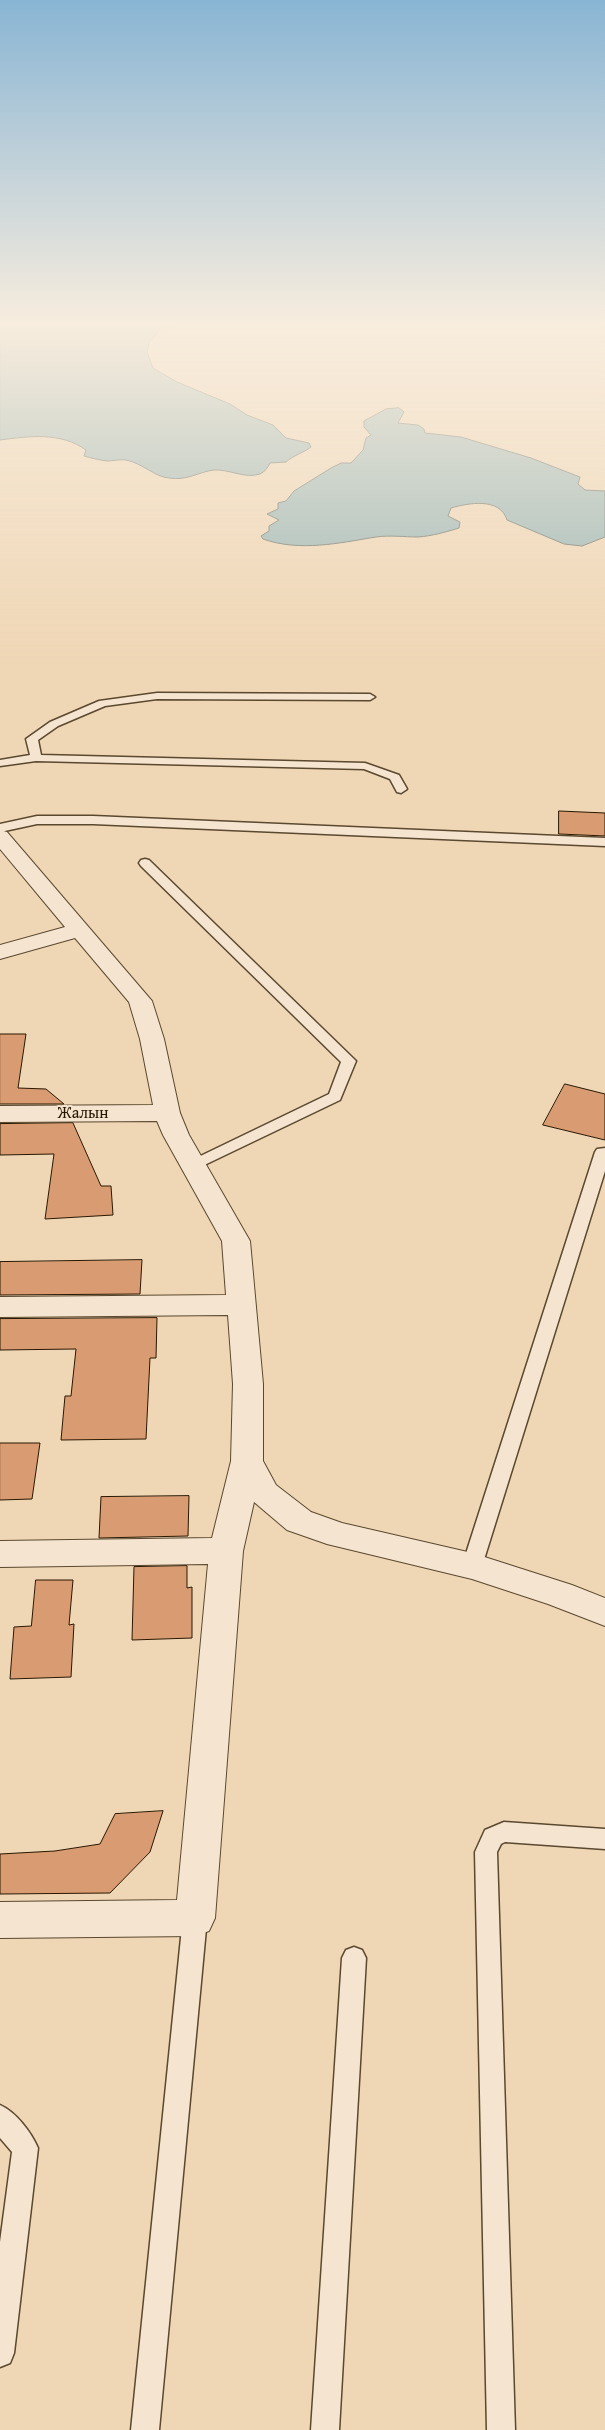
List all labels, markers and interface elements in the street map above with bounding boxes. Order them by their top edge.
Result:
street label: Жалын [57,1104,109,1124]

